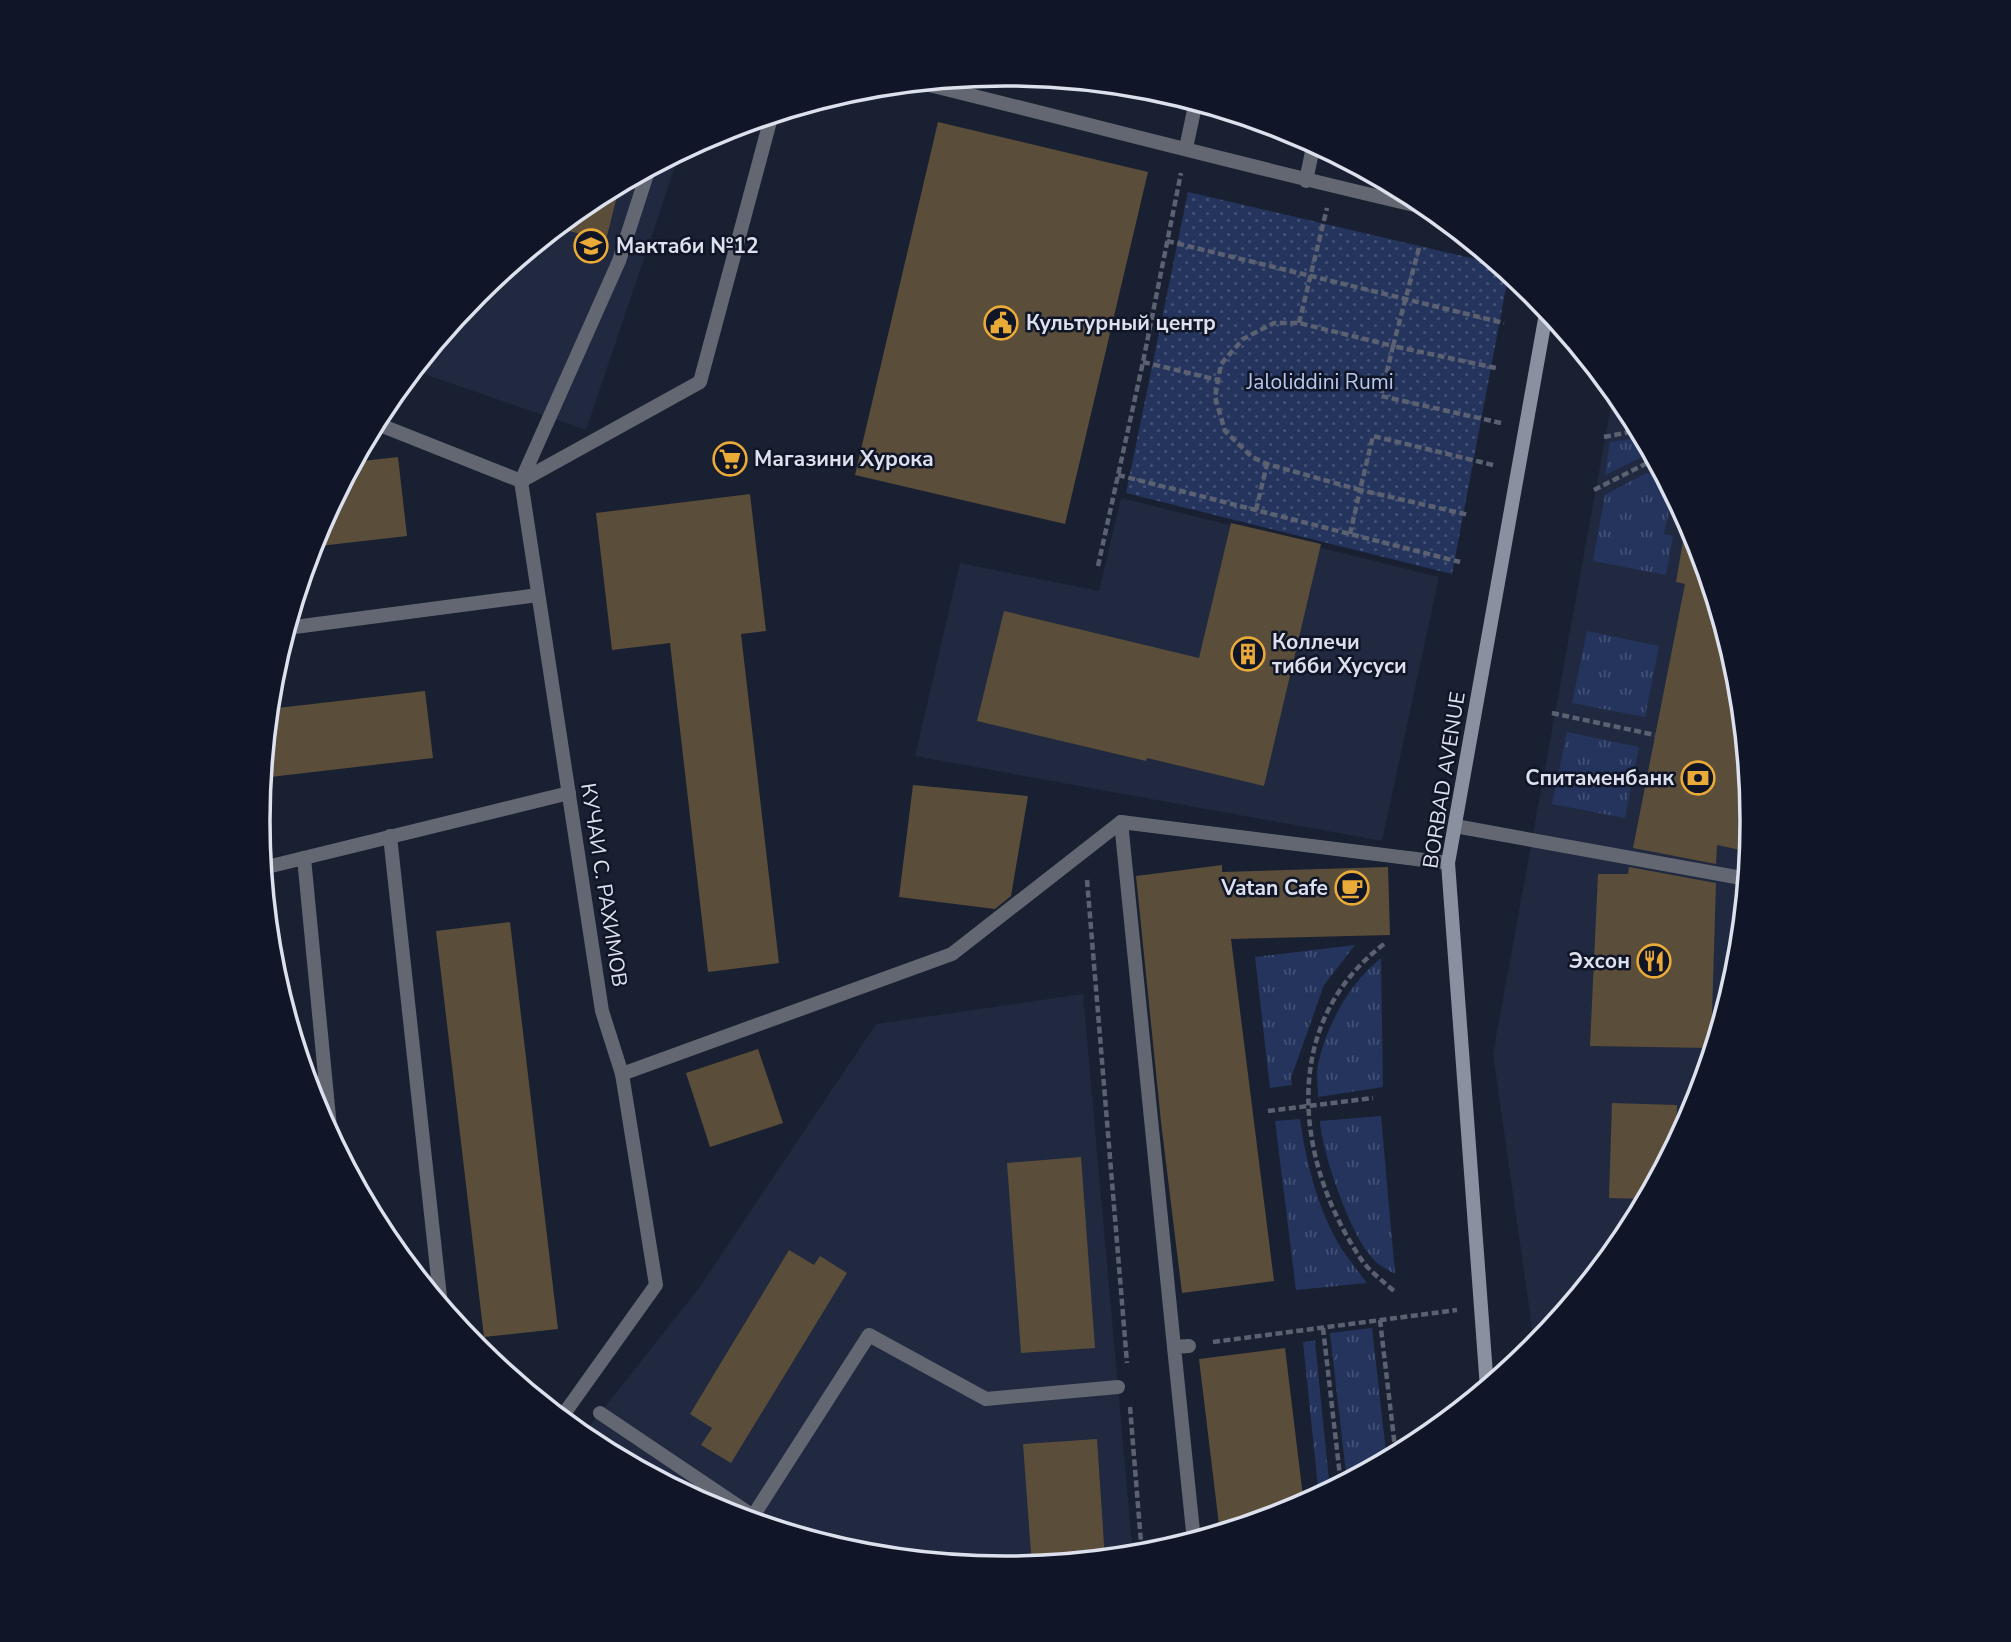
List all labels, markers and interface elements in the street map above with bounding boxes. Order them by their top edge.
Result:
school or university icon: Мактаби №12 [572,227,610,265]
place label: Мактаби №12 [616,232,759,260]
public building icon: Культурный центр [982,304,1020,342]
place label: Культурный центр [1026,309,1216,337]
park label: Jaloliddini Rumi [1245,368,1394,396]
supermarket icon: Магазини Хурока [711,440,749,478]
place label: Магазини Хурока [754,445,934,473]
place label: Коллечи тибби Хусуси [1272,628,1407,680]
building icon: Коллечи тибби Хусуси [1229,635,1267,673]
street label: BORBAD AVENUE [1416,690,1472,870]
bank icon: Спитаменбанк [1679,759,1717,797]
place label: Спитаменбанк [1525,764,1674,792]
street label: КУЧАИ С. РАХИМОВ [574,781,634,989]
cafe icon: Vatan Cafe [1333,869,1371,907]
place label: Vatan Cafe [1220,874,1328,902]
restaurant icon: Эхсон [1635,942,1673,980]
place label: Эхсон [1569,947,1630,975]

